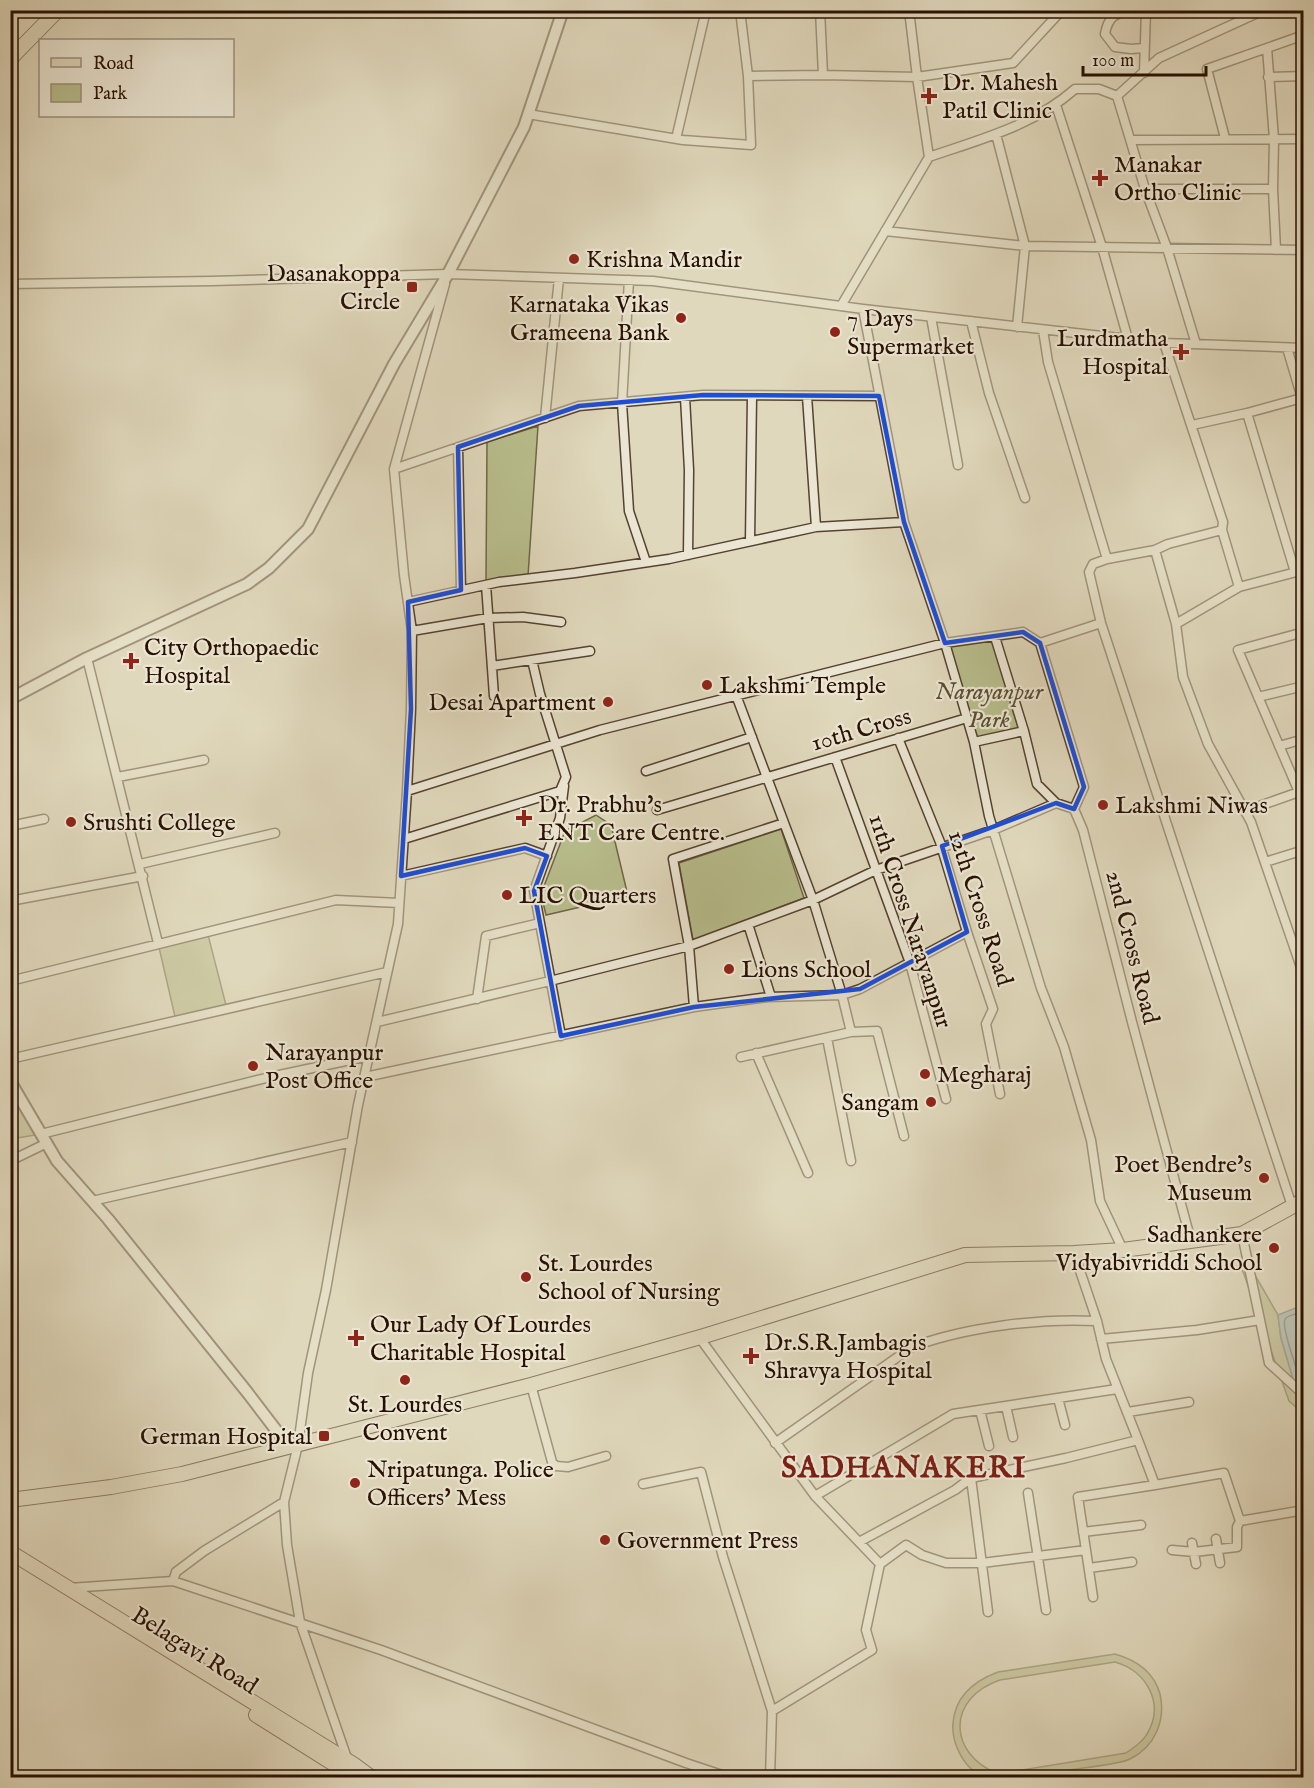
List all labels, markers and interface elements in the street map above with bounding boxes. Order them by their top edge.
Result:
legend [39,39,234,117]
scale bar [1083,39,1206,77]
text: 100 m [1092,50,1134,73]
text: Road [93,53,134,76]
place label: Dr. Mahesh Patil Clinic [942,68,1058,127]
text: Park [93,83,128,106]
marker: Dr. Mahesh Patil Clinic [920,87,938,105]
place label: Manakar Ortho Clinic [1114,150,1241,209]
marker: Manakar Ortho Clinic [1091,169,1109,187]
place label: Krishna Mandir [586,245,742,276]
marker: Krishna Mandir [567,252,581,266]
place label: Dasanakoppa Circle [266,259,401,318]
marker: Dasanakoppa Circle [405,280,419,294]
place label: Karnataka Vikas Grameena Bank [508,290,669,349]
place label: 7 Days Supermarket [847,304,974,363]
marker: Karnataka Vikas Grameena Bank [674,311,688,325]
place label: Lurdmatha Hospital [1057,324,1169,383]
marker: 7 Days Supermarket [828,325,842,339]
marker: Lurdmatha Hospital [1172,343,1190,361]
place label: City Orthopaedic Hospital [144,633,319,692]
marker: City Orthopaedic Hospital [122,652,140,670]
place label: Lakshmi Temple [719,671,886,702]
park label: Narayanpur Park [935,677,1045,736]
marker: Lakshmi Temple [700,678,714,692]
place label: Desai Apartment [428,688,596,719]
marker: Desai Apartment [601,695,615,709]
street label: 10th Cross [808,701,915,759]
place label: Dr. Prabhu's ENT Care Centre. [538,790,725,849]
place label: Lakshmi Niwas [1115,791,1268,822]
marker: Lakshmi Niwas [1096,798,1110,812]
place label: Srushti College [83,808,236,839]
marker: Dr. Prabhu's ENT Care Centre. [515,809,533,827]
street label: 11th Cross Narayanpur [860,810,959,1033]
marker: Srushti College [64,815,78,829]
street label: 12th Cross Road [940,827,1019,990]
street label: 2nd Cross Road [1097,867,1166,1028]
place label: LIC Quarters [519,881,656,912]
marker: LIC Quarters [500,888,514,902]
place label: Lions School [741,955,872,986]
marker: Lions School [722,962,736,976]
place label: Narayanpur Post Office [265,1038,384,1097]
marker: Narayanpur Post Office [246,1059,260,1073]
place label: Megharaj [937,1060,1031,1091]
marker: Megharaj [918,1067,932,1081]
place label: Sangam [842,1088,919,1119]
marker: Sangam [924,1095,938,1109]
place label: Poet Bendre's Museum [1114,1150,1252,1209]
marker: Poet Bendre's Museum [1257,1171,1271,1185]
place label: Sadhankere Vidyabivriddi School [1055,1220,1262,1279]
marker: Sadhankere Vidyabivriddi School [1267,1241,1281,1255]
place label: St. Lourdes School of Nursing [538,1249,721,1308]
marker: St. Lourdes School of Nursing [519,1270,533,1284]
place label: Our Lady Of Lourdes Charitable Hospital [370,1310,591,1369]
place label: Dr.S.R.Jambagis Shravya Hospital [764,1328,932,1387]
marker: Our Lady Of Lourdes Charitable Hospital [347,1329,365,1347]
marker: Dr.S.R.Jambagis Shravya Hospital [742,1347,760,1365]
marker: St. Lourdes Convent [398,1373,412,1387]
place label: St. Lourdes Convent [348,1390,462,1449]
place label: German Hospital [140,1422,312,1453]
marker: German Hospital [317,1429,331,1443]
district label: SADHANAKERI [781,1450,1027,1488]
place label: Nripatunga. Police Officers' Mess [367,1455,554,1514]
marker: Nripatunga. Police Officers' Mess [348,1476,362,1490]
place label: Government Press [617,1526,798,1557]
marker: Government Press [598,1533,612,1547]
street label: Belagavi Road [125,1600,263,1703]

